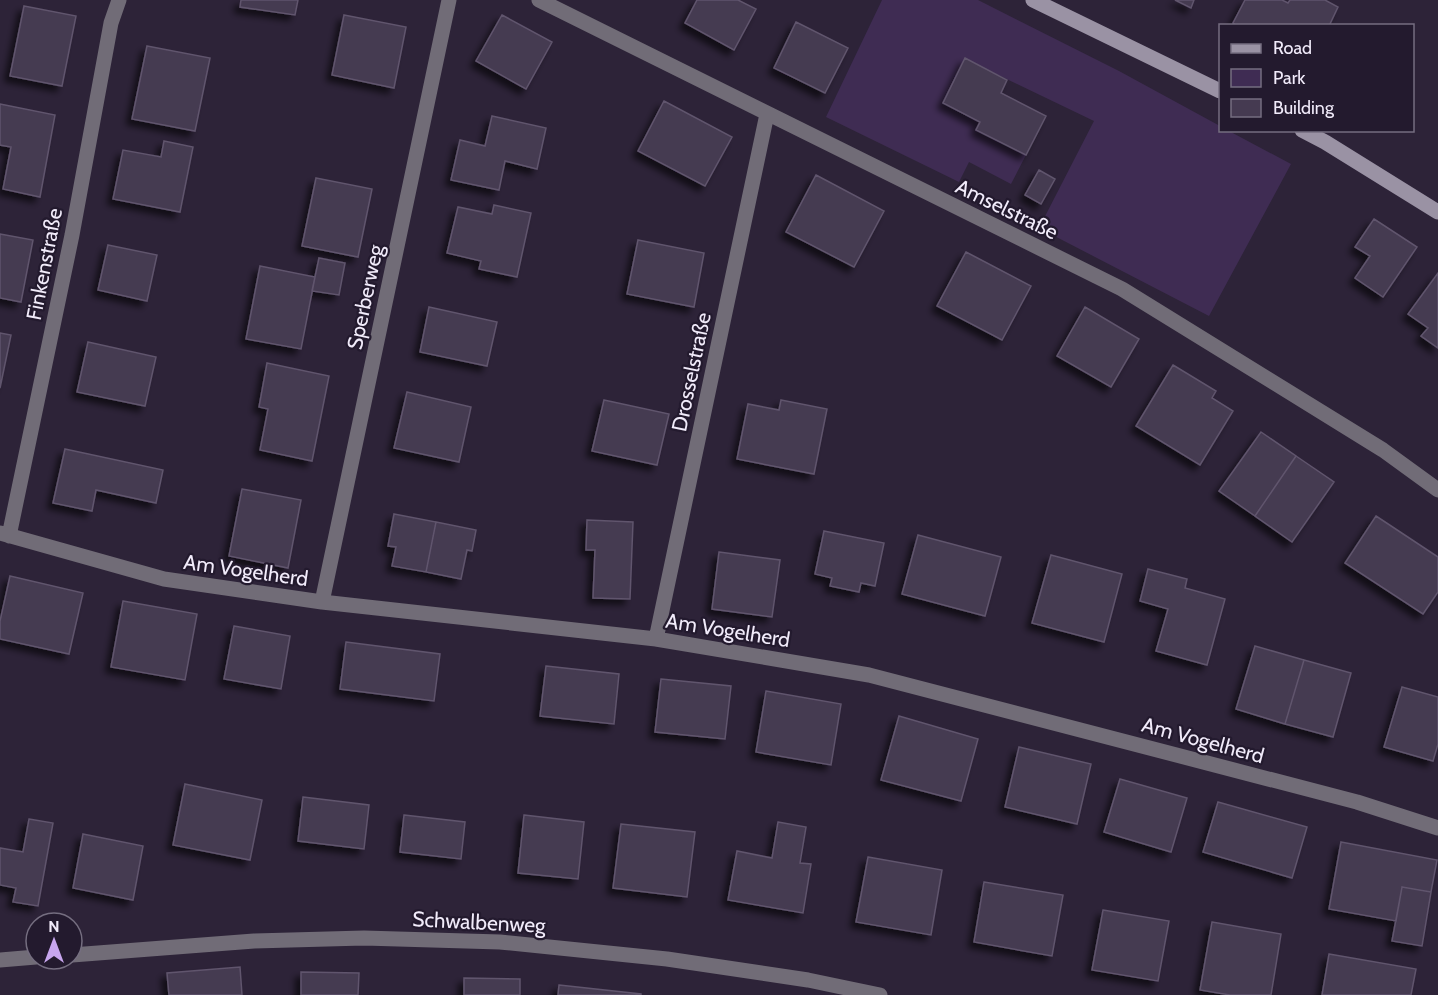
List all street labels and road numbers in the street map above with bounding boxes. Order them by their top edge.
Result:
street label: Amselstraße [952,173,1063,245]
street label: Finkenstraße [21,206,67,322]
street label: Sperberweg [342,242,388,352]
street label: Drosselstraße [666,310,716,434]
street label: Am Vogelherd [182,549,310,591]
street label: Am Vogelherd [664,608,792,652]
street label: Am Vogelherd [1139,712,1267,768]
street label: Schwalbenweg [412,906,547,938]

